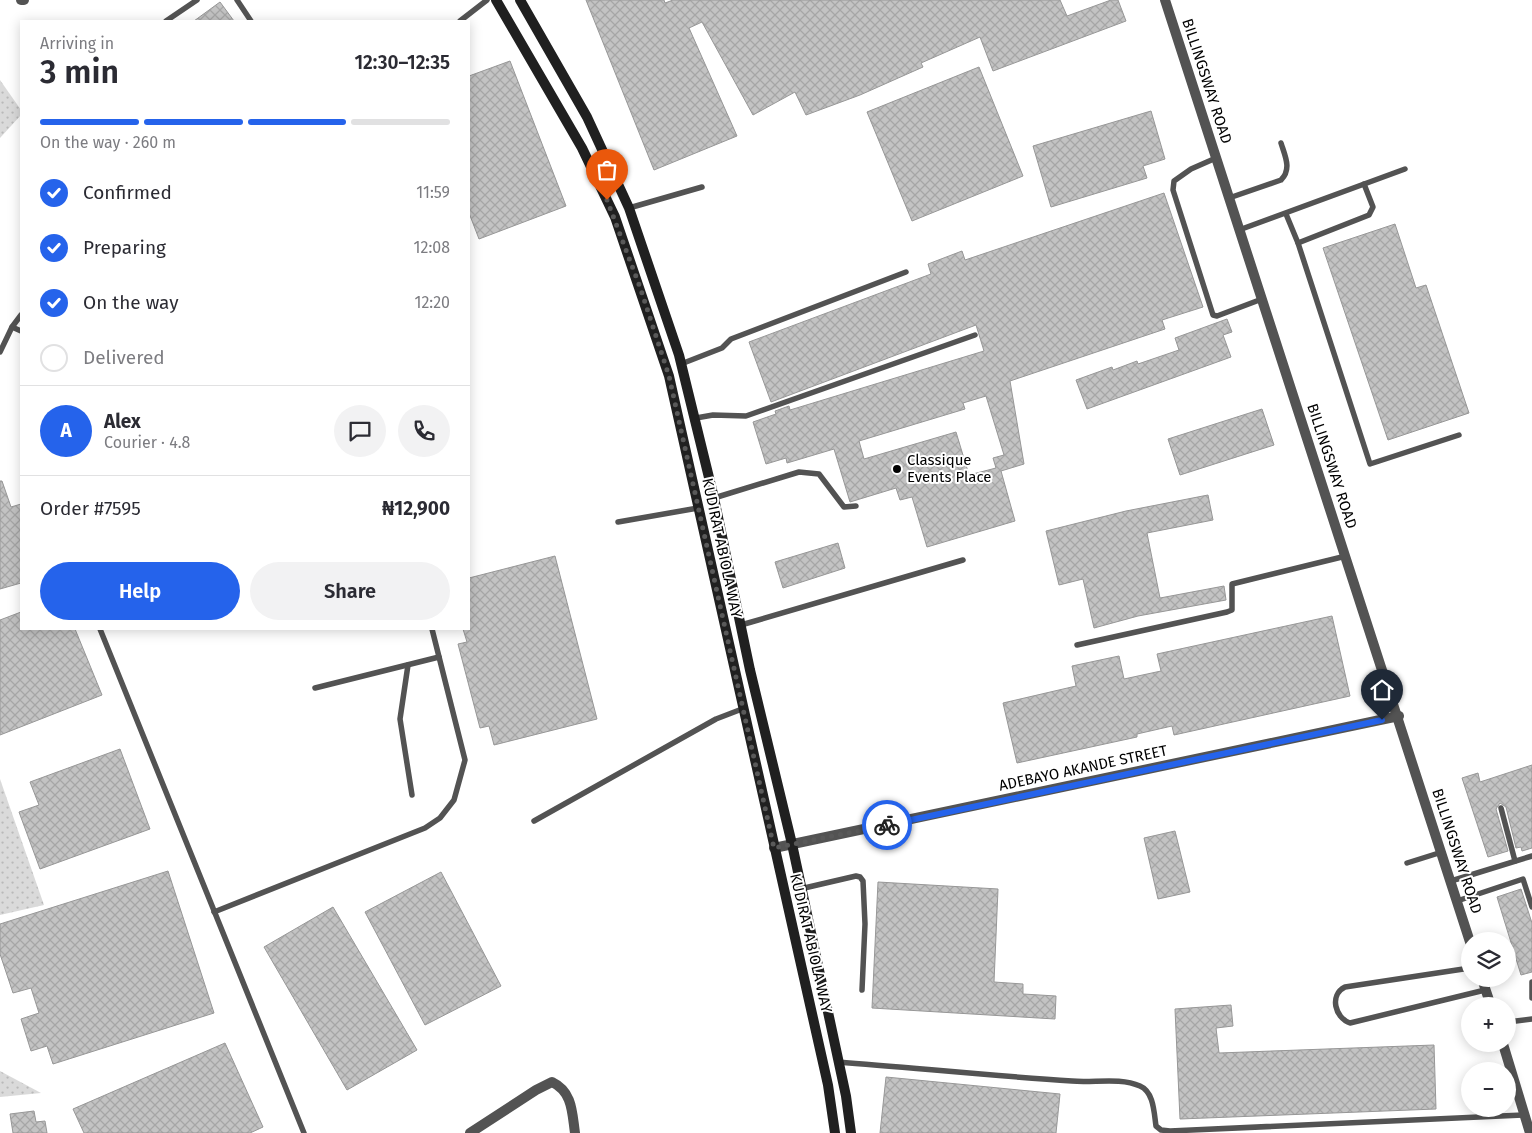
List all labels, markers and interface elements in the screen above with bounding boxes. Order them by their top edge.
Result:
street label: BILLINGSWAY ROAD [1178,16,1236,146]
text: Arriving in [40,34,114,53]
text: 12:30–12:35 [354,51,450,74]
text: 3 min [40,53,119,91]
text: On the way · 260 m [40,133,176,152]
pin [586,149,628,200]
icon: bag [593,156,621,184]
icon: check [40,179,68,207]
text: Confirmed [83,181,172,204]
text: 11:59 [416,183,450,202]
icon: check [40,234,68,262]
text: Preparing [83,236,166,259]
text: 12:08 [414,238,450,257]
icon: check [40,289,68,317]
text: On the way [83,291,179,314]
text: 12:20 [414,293,450,312]
text: Delivered [83,346,165,369]
street label: BILLINGSWAY ROAD [1303,401,1361,531]
button: chat [334,405,386,457]
button: phone [398,405,450,457]
text: Alex [104,410,141,433]
text: A [60,419,72,442]
text: Courier · 4.8 [104,433,190,452]
place label: Classique Events Place [907,451,992,486]
marker: Classique Events Place [891,463,903,475]
street label: KUDIRAT ABIOLA WAY [698,476,746,620]
text: Order #7595 [40,497,141,520]
text: ₦12,900 [382,497,450,520]
button: Help [40,562,240,620]
button: Share [250,562,450,620]
pin [1361,669,1403,720]
icon: home [1368,676,1396,704]
street label: ADEBAYO AKANDE STREET [997,741,1169,795]
street label: BILLINGSWAY ROAD [1428,786,1486,916]
courier [862,800,912,850]
icon: bike [873,811,901,839]
street label: KUDIRAT ABIOLA WAY [786,872,836,1015]
map controls [1461,932,1516,1117]
button: layers [1461,932,1516,987]
button: + [1461,997,1516,1052]
button: − [1461,1062,1516,1117]

